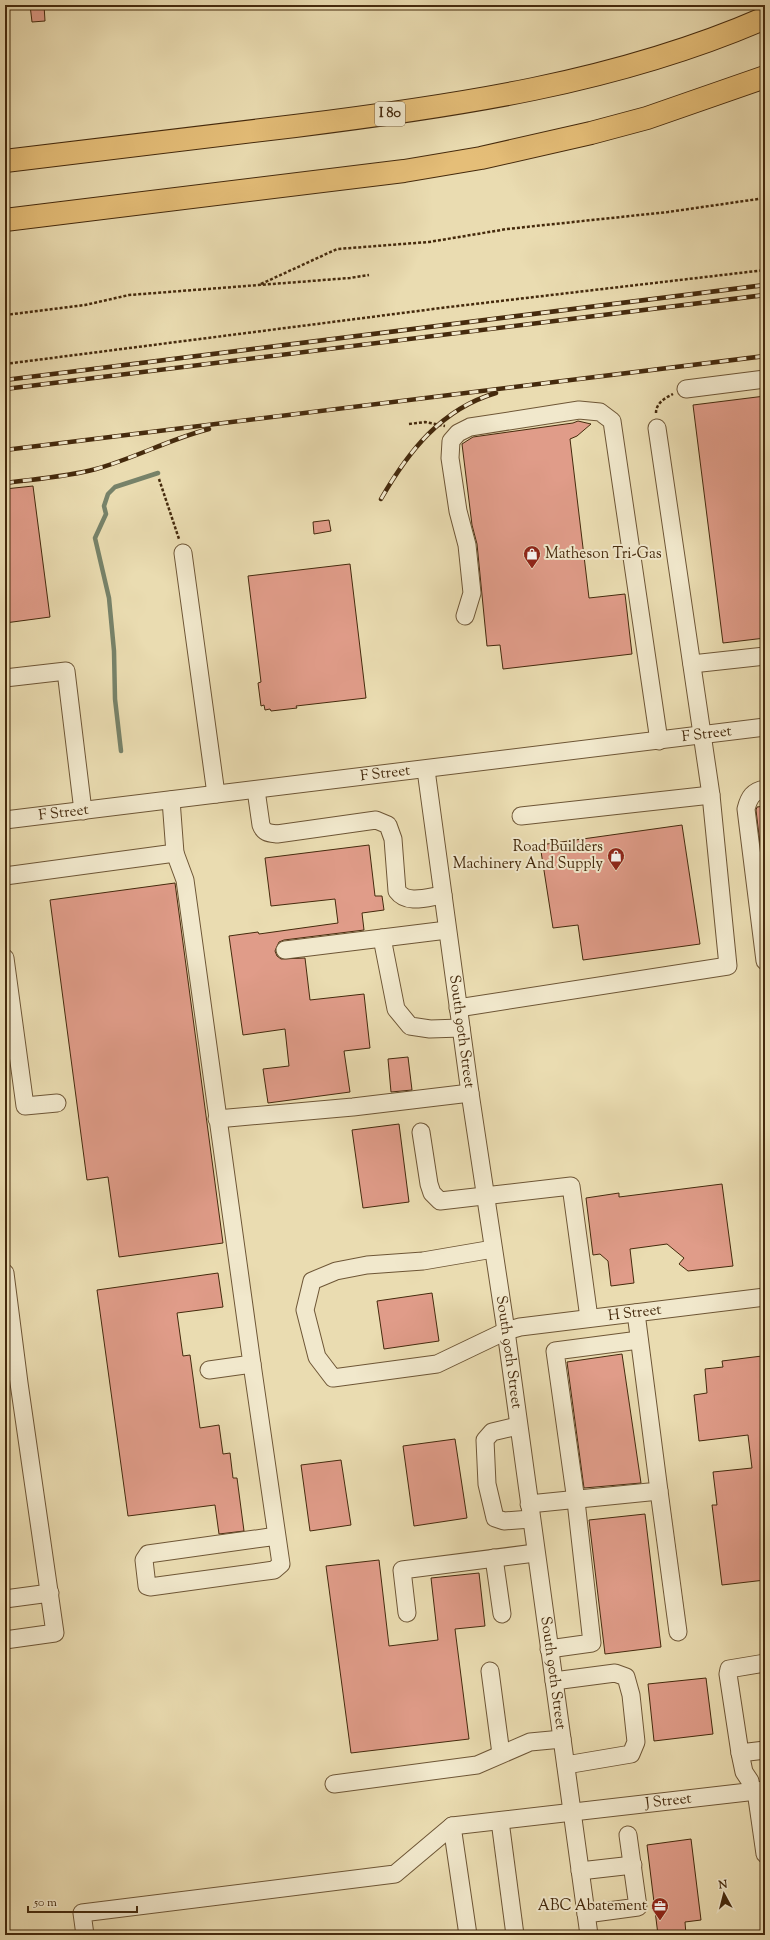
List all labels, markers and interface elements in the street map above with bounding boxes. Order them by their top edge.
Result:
road number: I 80 [375,102,405,126]
shop icon: Matheson Tri-Gas [522,544,542,569]
place label: Matheson Tri-Gas [545,544,662,565]
street label: F Street [681,721,733,748]
street label: F Street [359,760,411,787]
street label: F Street [37,799,90,826]
place label: Road Builders Machinery And Supply [453,837,604,875]
shop icon: Road Builders Machinery And Supply [606,846,626,871]
street label: South 90th Street [444,974,480,1090]
street label: South 90th Street [490,1294,527,1410]
street label: H Street [607,1299,663,1327]
street label: South 90th Street [535,1615,571,1731]
street label: J Street [643,1788,693,1814]
north arrow [704,1874,744,1914]
text: N [717,1877,728,1894]
scale bar [28,1888,137,1914]
text: 50 m [33,1894,57,1912]
place label: ABC Abatement [538,1896,647,1917]
office icon: ABC Abatement [650,1896,670,1921]

